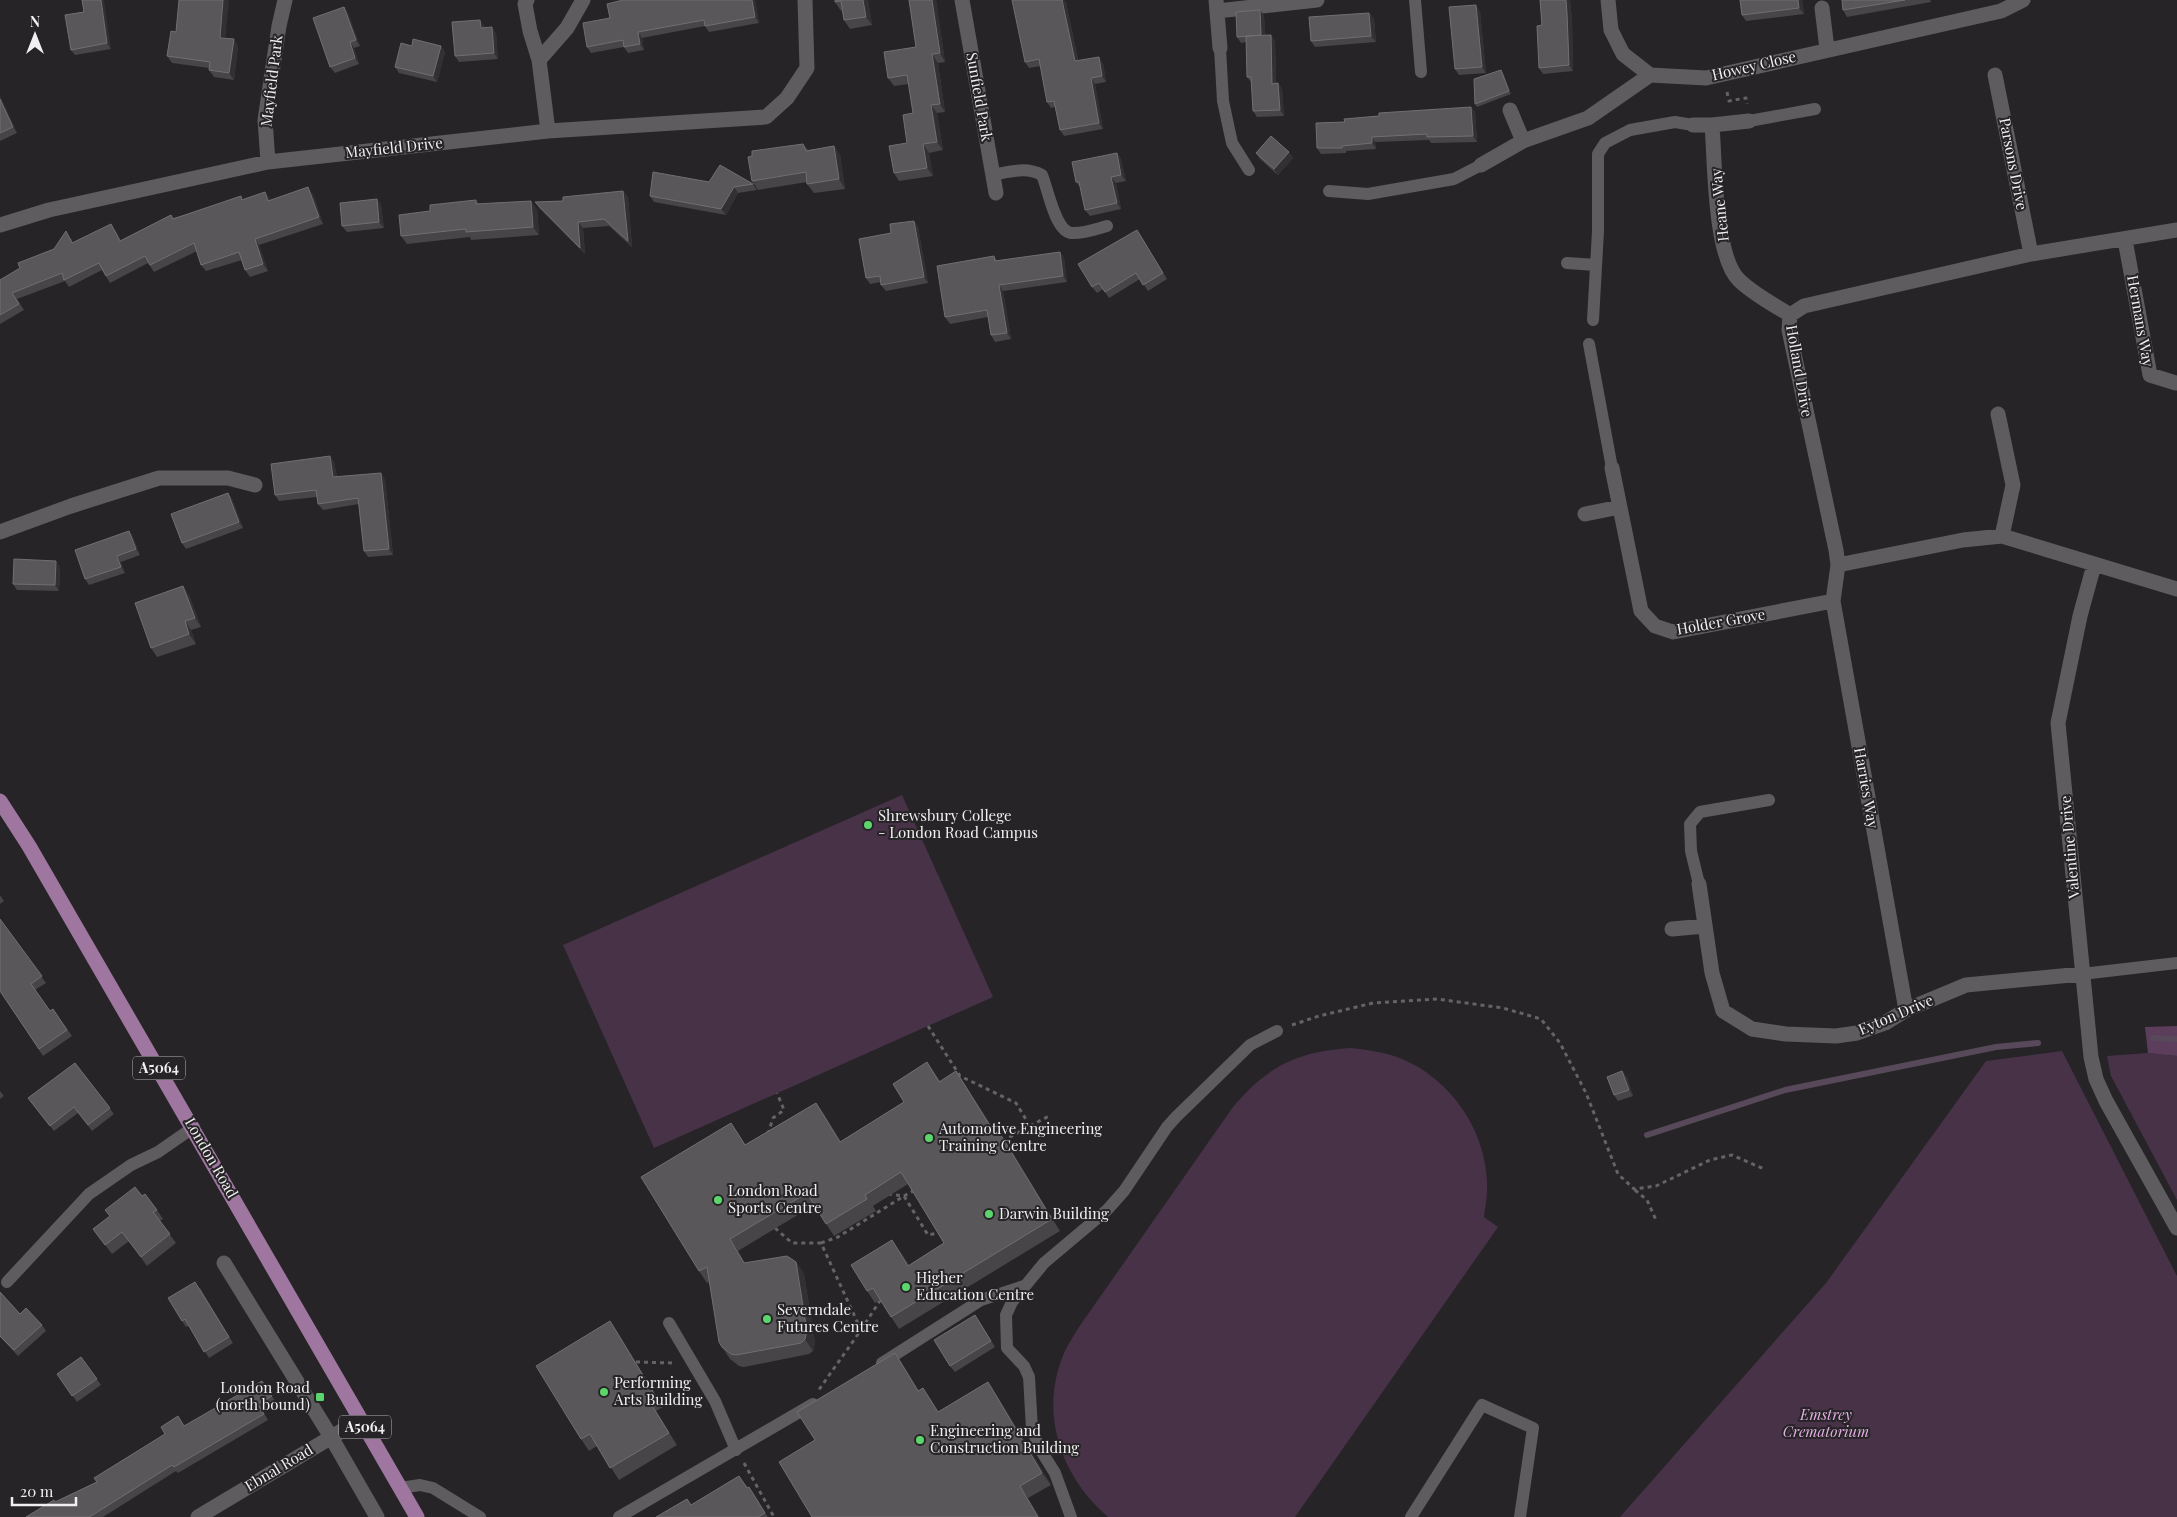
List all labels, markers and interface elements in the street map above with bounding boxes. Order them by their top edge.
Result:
north arrow [10,10,60,60]
text: N [30,12,40,31]
street label: Mayfield Park [255,33,287,128]
street label: Howey Close [1710,46,1798,84]
street label: Sunfield Park [962,51,998,144]
street label: Parsons Drive [1995,116,2033,212]
street label: Mayfield Drive [344,132,444,162]
street label: Heane Way [1705,167,1733,243]
street label: Hermans Way [2123,273,2159,369]
street label: Holland Drive [1782,323,1818,419]
street label: Holder Grove [1675,603,1767,639]
street label: Harries Way [1850,746,1884,830]
street label: Valentine Drive [2055,795,2084,900]
place label: Shrewsbury College - London Road Campus [878,805,1038,842]
marker: Shrewsbury College - London Road Campus [862,819,874,831]
street label: Eyton Drive [1855,989,1936,1039]
road number: A5064 [133,1056,185,1080]
street label: London Road [181,1114,243,1202]
place label: Automotive Engineering Training Centre [938,1118,1102,1155]
marker: Automotive Engineering Training Centre [923,1132,935,1144]
place label: London Road Sports Centre [728,1180,822,1217]
marker: London Road Sports Centre [712,1194,724,1206]
place label: Darwin Building [999,1203,1109,1223]
marker: Darwin Building [983,1208,995,1220]
place label: Higher Education Centre [916,1267,1034,1304]
marker: Higher Education Centre [900,1281,912,1293]
place label: Severndale Futures Centre [777,1299,879,1336]
marker: Severndale Futures Centre [761,1313,773,1325]
place label: Performing Arts Building [613,1372,702,1409]
place label: London Road (north bound) [216,1377,310,1414]
marker: Performing Arts Building [598,1386,610,1398]
marker: London Road (north bound) [314,1391,326,1403]
park label: Emstrey Crematorium [1783,1404,1869,1441]
road number: A5064 [339,1415,391,1438]
place label: Engineering and Construction Building [930,1420,1079,1457]
marker: Engineering and Construction Building [914,1434,926,1446]
street label: Ebnal Road [241,1439,317,1495]
scale bar [12,1474,76,1506]
text: 20 m [20,1481,54,1501]

